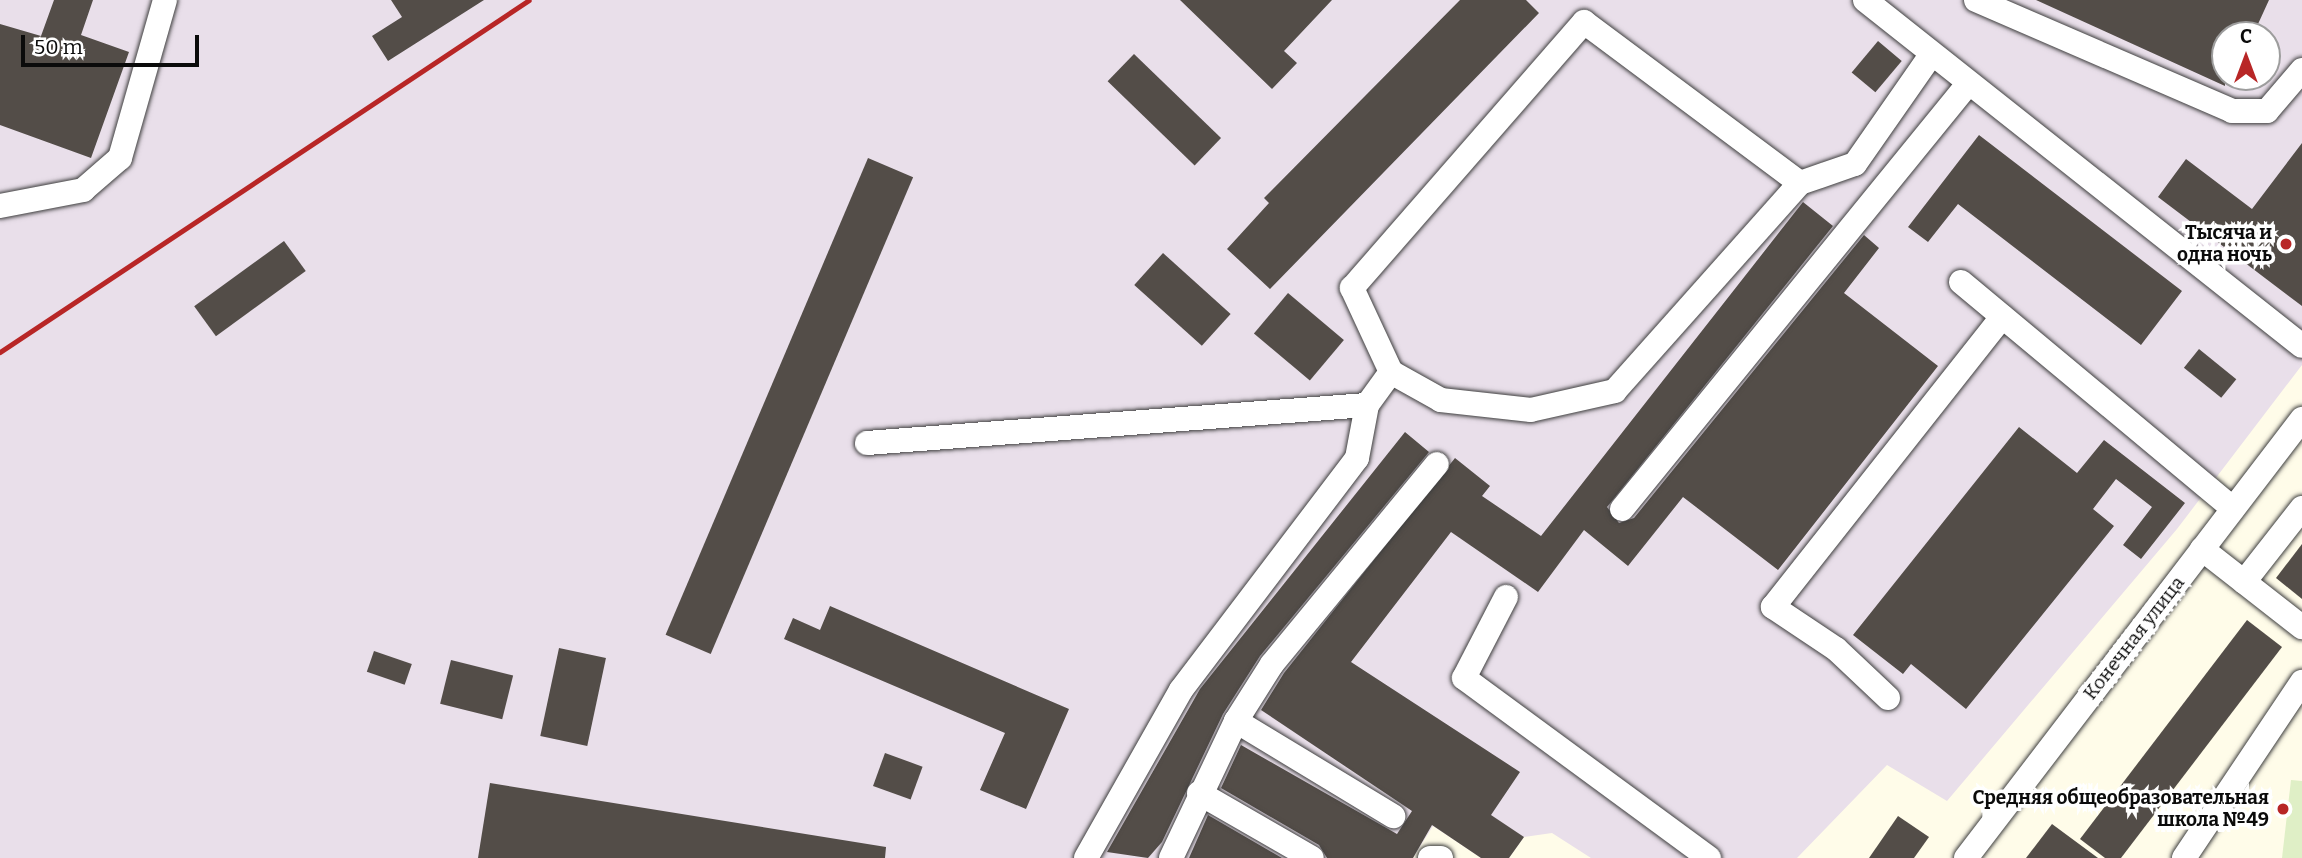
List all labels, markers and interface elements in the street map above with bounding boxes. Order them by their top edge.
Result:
scale bar [24,21,203,65]
north arrow [2211,21,2281,91]
text: С [2240,25,2252,48]
text: 50 m [34,34,83,60]
place label: Тысяча и одна ночь [2177,222,2272,266]
marker: Тысяча и одна ночь [2278,236,2294,252]
street label: Конечная улица [2079,572,2189,704]
place label: Средняя общеобразовательная школа №49 [1973,787,2269,831]
marker: Средняя общеобразовательная школа №49 [2275,801,2291,817]

